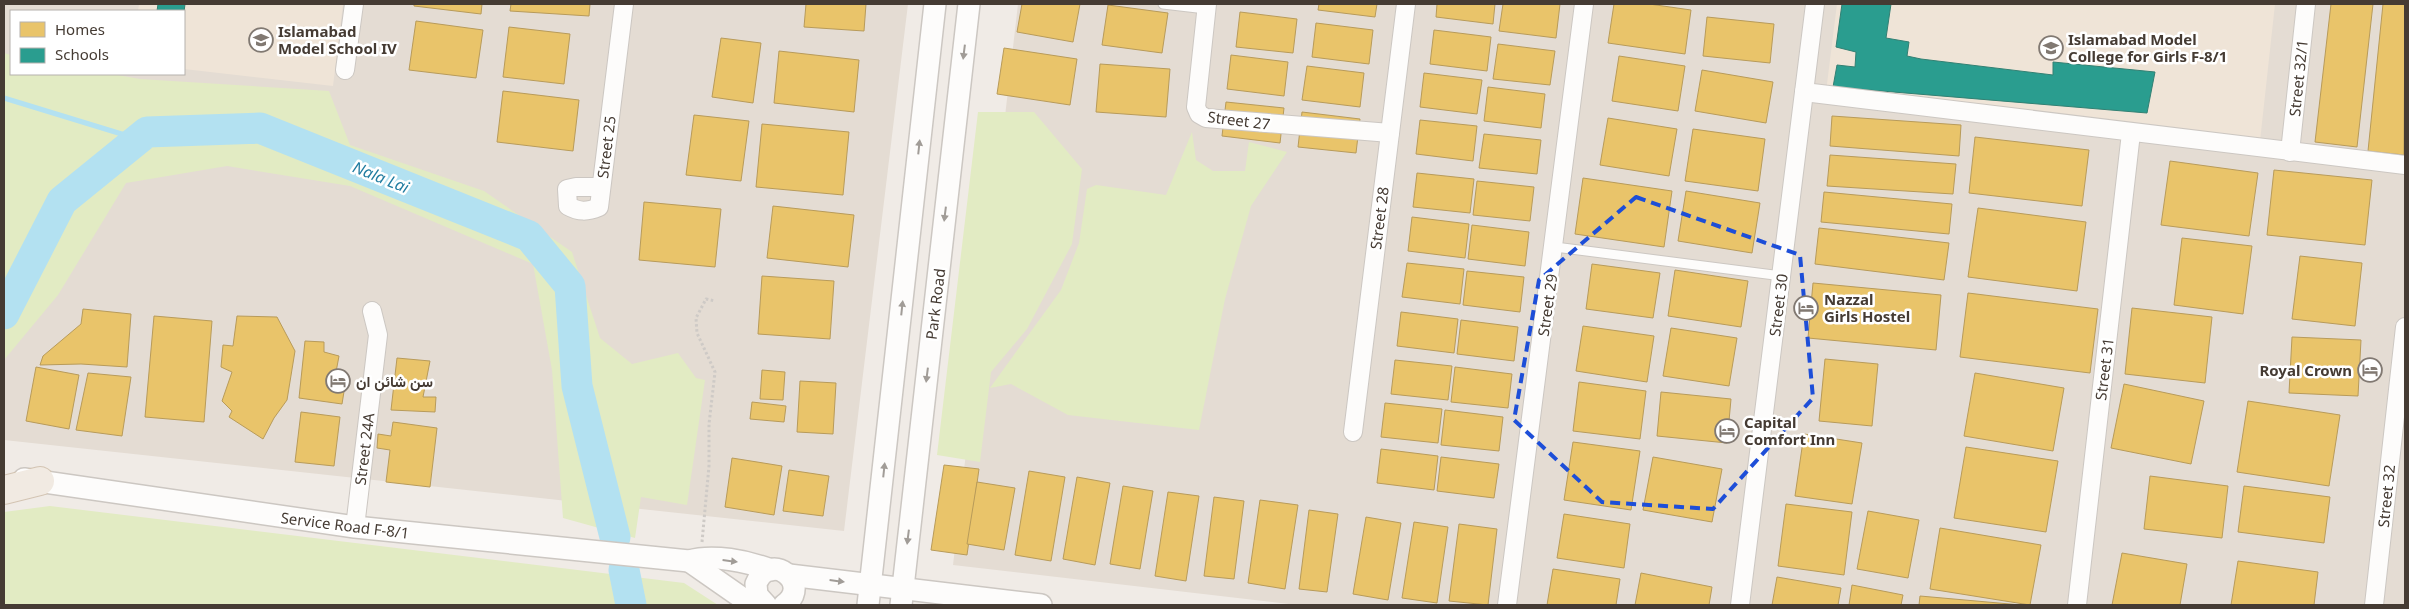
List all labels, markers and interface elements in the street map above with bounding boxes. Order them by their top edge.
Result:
legend [10,10,185,75]
text: Homes [55,19,105,39]
place label: Islamabad Model School IV [278,21,397,58]
school or university icon: Islamabad Model School IV [248,27,274,53]
place label: Islamabad Model College for Girls F-8/1 [2068,29,2227,66]
school or university icon: Islamabad Model College for Girls F-8/1 [2038,35,2064,61]
street label: Street 32/1 [2284,39,2312,117]
text: Schools [55,44,109,64]
one-way arrow [960,44,968,60]
street label: Street 27 [1207,106,1271,134]
street label: Street 25 [592,115,620,179]
one-way arrow [915,139,923,155]
water label: Nala Lai [350,156,413,199]
street label: Street 28 [1365,186,1393,250]
one-way arrow [941,206,949,222]
street label: Park Road [921,267,949,341]
street label: Street 29 [1533,272,1561,338]
street label: Street 30 [1764,273,1792,337]
place label: Nazzal Girls Hostel [1824,289,1910,326]
hotel icon: Nazzal Girls Hostel [1793,295,1819,321]
one-way arrow [898,300,906,316]
street label: Street 31 [2090,337,2118,401]
hotel icon: Royal Crown [2357,357,2383,383]
place label: Royal Crown [2259,360,2352,380]
one-way arrow [923,367,931,383]
hotel icon: سن شائن ان [325,368,351,394]
place label: سن شائن ان [356,371,433,391]
street label: Street 24Α [350,411,378,486]
place label: Capital Comfort Inn [1744,412,1835,449]
hotel icon: Capital Comfort Inn [1714,418,1740,444]
one-way arrow [880,462,888,478]
street label: Street 32 [2373,464,2399,528]
street label: Service Road F-8/1 [280,507,410,543]
one-way arrow [904,529,912,545]
one-way arrow [722,557,738,565]
one-way arrow [829,577,845,585]

